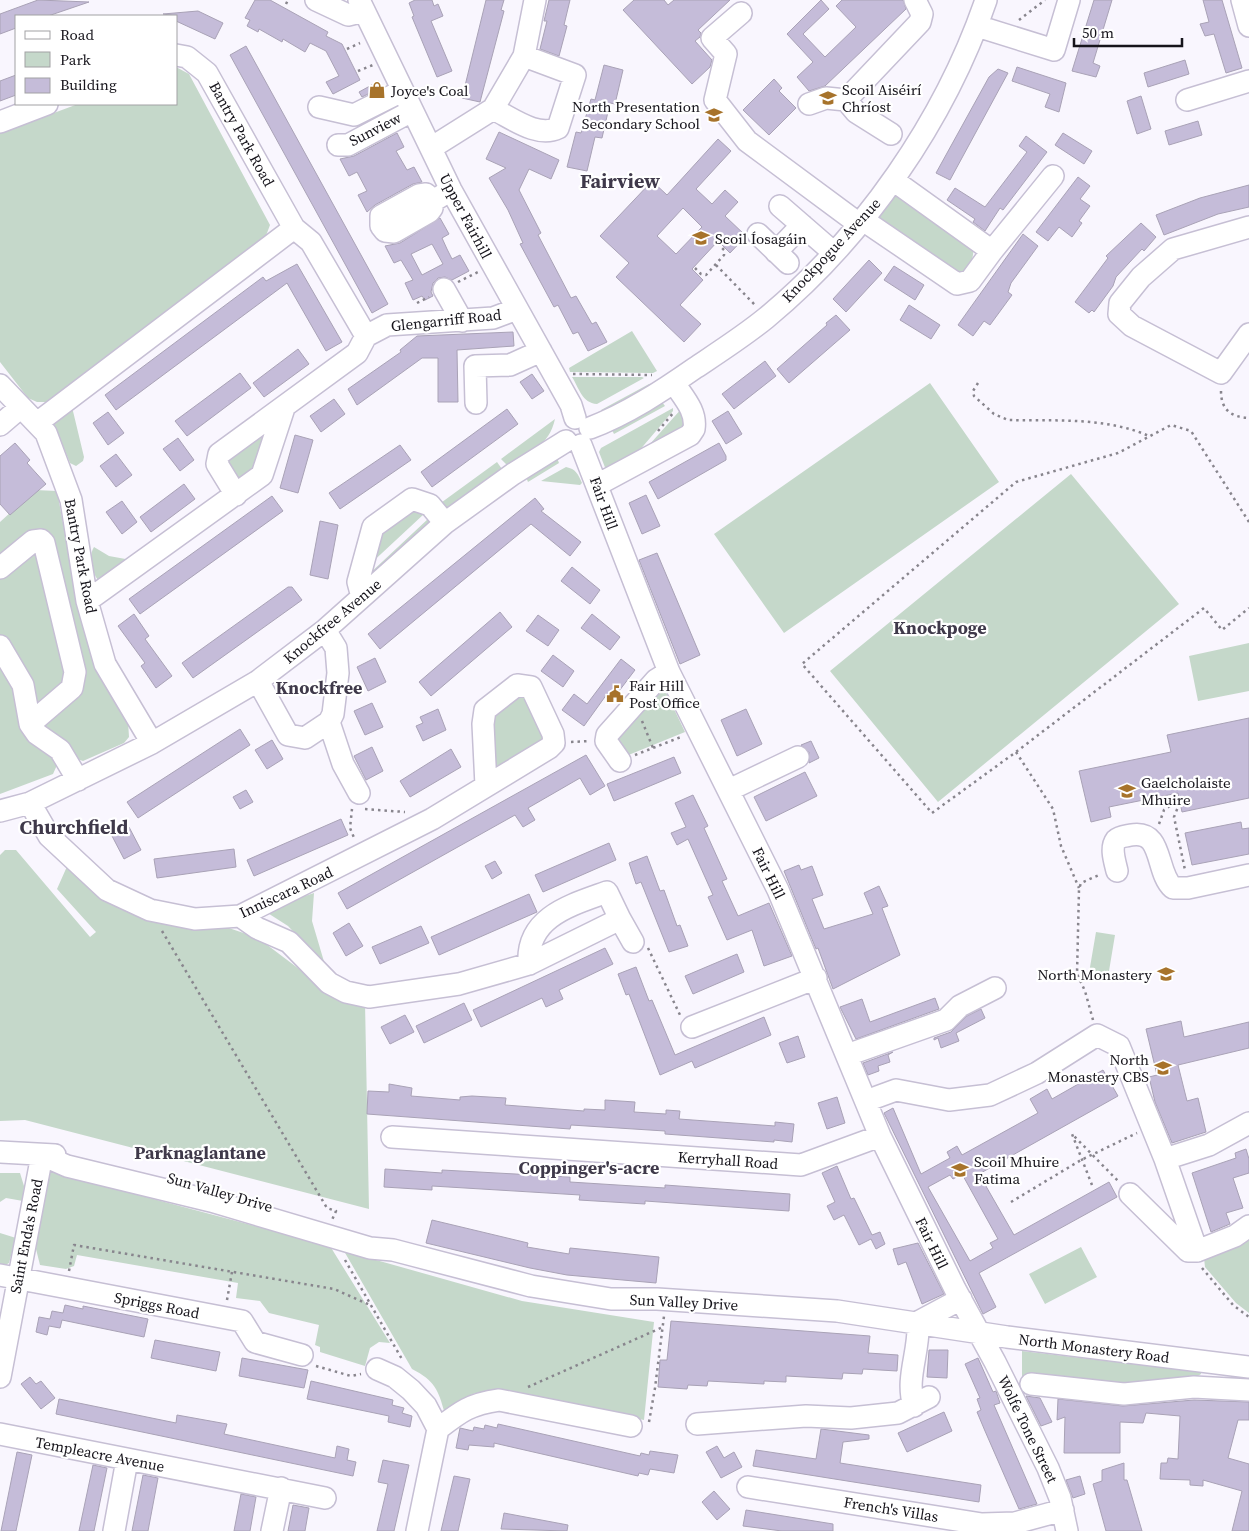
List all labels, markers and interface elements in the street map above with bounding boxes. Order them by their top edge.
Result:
legend [15,15,178,105]
scale bar [1074,15,1182,47]
text: 50 m [1082,22,1114,43]
text: Road [60,24,94,45]
text: Park [60,49,92,70]
text: Building [60,74,117,95]
street label: Bantry Park Road [204,78,280,191]
place label: Scoil Aiséirí Chríost [842,79,922,117]
shop icon: Joyce's Coal [367,80,387,100]
place label: Joyce's Coal [390,80,469,101]
school or university icon: Scoil Aiséirí Chríost [818,88,838,108]
place label: North Presentation Secondary School [572,96,701,134]
school or university icon: North Presentation Secondary School [704,105,724,125]
street label: Sunview [345,107,405,151]
district label: Fairview [580,167,660,195]
street label: Upper Fairhill [435,170,498,263]
street label: Knockpogue Avenue [777,193,885,307]
school or university icon: Scoil Íosagáin [691,228,711,248]
place label: Scoil Íosagáin [715,228,807,249]
street label: Glengarriff Road [390,304,503,336]
street label: Fair Hill [585,473,623,533]
street label: Bantry Park Road [60,497,103,616]
street label: Knockfree Avenue [278,573,386,668]
district label: Knockpoge [893,615,987,640]
district label: Knockfree [276,675,362,700]
place label: Fair Hill Post Office [629,675,700,713]
public building icon: Fair Hill Post Office [605,684,625,704]
place label: Gaelcholaiste Mhuire [1141,772,1231,810]
school or university icon: Gaelcholaiste Mhuire [1117,781,1137,801]
district label: Churchfield [20,813,129,841]
street label: Fair Hill [747,844,791,903]
street label: Inniscara Road [236,861,337,923]
place label: North Monastery [1038,964,1152,985]
school or university icon: North Monastery [1156,964,1176,984]
place label: North Monastery CBS [1048,1049,1149,1087]
school or university icon: North Monastery CBS [1153,1058,1173,1078]
district label: Parknaglantane [134,1140,266,1165]
street label: Kerryhall Road [677,1146,779,1174]
place label: Scoil Mhuire Fatima [974,1151,1060,1189]
district label: Coppinger's-acre [519,1155,659,1180]
school or university icon: Scoil Mhuire Fatima [950,1160,970,1180]
street label: Sun Valley Drive [165,1167,275,1217]
street label: Saint Enda's Road [5,1176,48,1295]
street label: Fair Hill [910,1214,954,1273]
street label: Spriggs Road [113,1286,202,1324]
street label: Sun Valley Drive [629,1289,739,1315]
street label: North Monastery Road [1017,1328,1171,1368]
street label: Wolfe Tone Street [993,1372,1063,1486]
street label: Templeacre Avenue [34,1431,167,1477]
street label: French's Villas [842,1491,940,1527]

